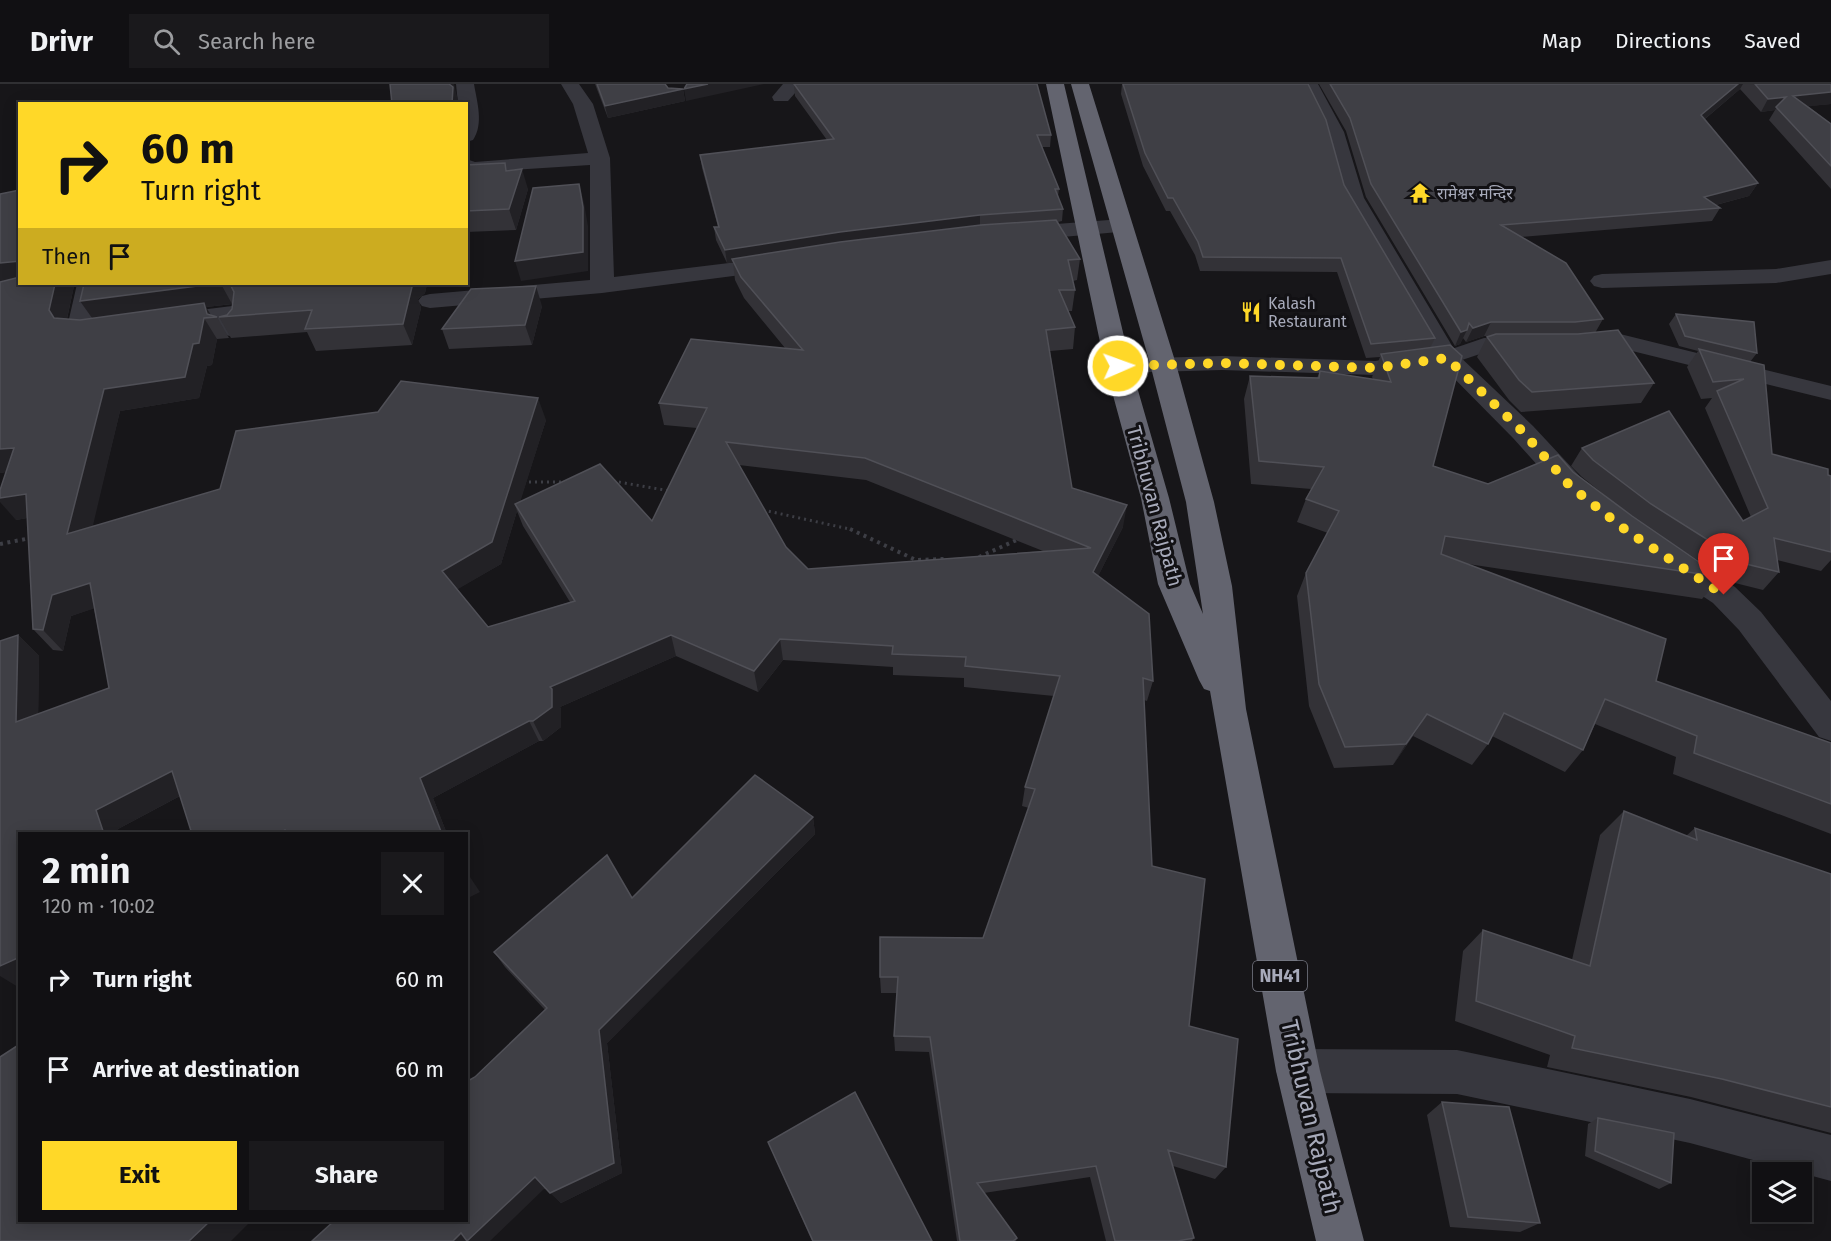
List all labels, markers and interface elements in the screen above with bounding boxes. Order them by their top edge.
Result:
search box [129,14,549,68]
text: Drivr [30,25,93,58]
icon: search [150,25,183,58]
text: Search here [198,28,315,55]
text: Map [1542,28,1582,54]
text: Directions [1615,28,1711,54]
text: Saved [1744,28,1801,54]
text: 60 m [141,124,235,174]
icon: right [42,126,120,204]
text: Turn right [141,175,261,207]
temple icon: रामेश्वर मन्दिर [1408,181,1432,205]
place label: रामेश्वर मन्दिर [1437,184,1513,203]
icon: arrive [103,240,136,273]
text: Then [42,243,91,270]
place label: Kalash Restaurant [1268,294,1347,331]
restaurant icon: Kalash Restaurant [1239,300,1263,324]
position arrow [1086,334,1150,398]
street label: Tribhuvan Rajpath [1122,423,1188,589]
pin [1698,533,1749,595]
icon: arrive [1707,542,1740,575]
text: 2 min [42,849,131,893]
button: close [381,852,444,915]
text: 120 m · 10:02 [42,894,155,918]
road number: NH41 [1253,961,1307,991]
icon: right [42,963,75,996]
text: Turn right [93,966,192,993]
text: 60 m [395,966,444,993]
street label: Tribhuvan Rajpath [1275,1017,1347,1217]
icon: arrive [42,1053,75,1086]
text: Arrive at destination [93,1056,300,1083]
text: 60 m [395,1056,444,1083]
button: Exit [42,1141,237,1210]
button: Share [249,1141,444,1210]
map controls [1752,1162,1812,1222]
button: layers [1752,1162,1812,1222]

